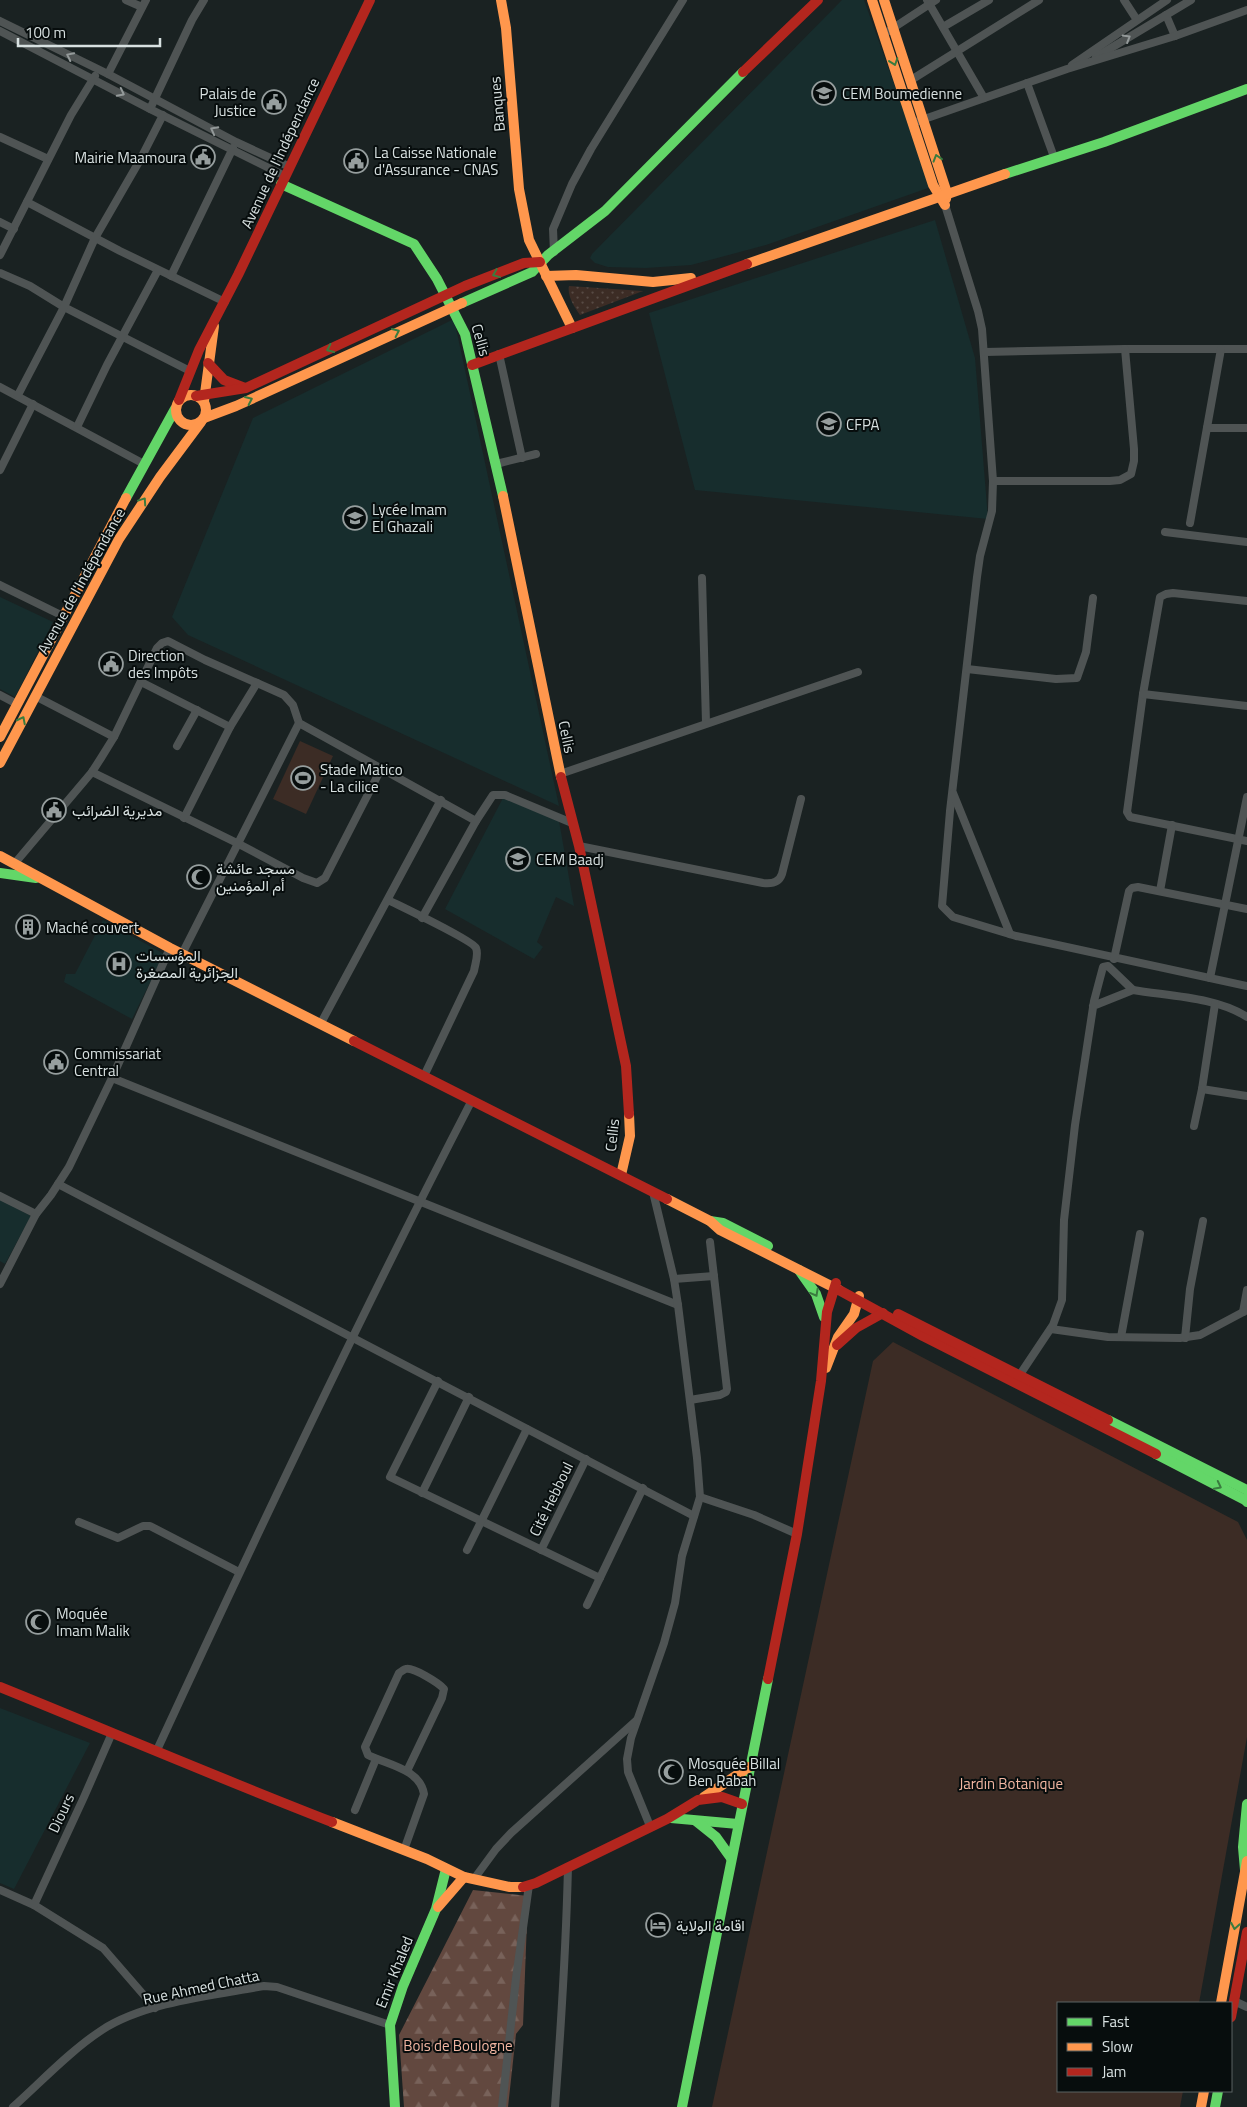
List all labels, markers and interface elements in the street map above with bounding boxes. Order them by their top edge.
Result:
scale bar [18,15,160,47]
text: 100 m [25,21,66,44]
one-way arrow [1122,35,1131,45]
one-way arrow [66,52,75,62]
one-way arrow [888,58,898,66]
street label: Avenue de l'Indépendance [235,74,325,232]
street label: Banques [483,75,511,133]
school or university icon: CEM Boumedienne [811,80,837,106]
place label: Palais de Justice [200,82,256,122]
place label: CEM Boumedienne [842,82,962,105]
one-way arrow [116,87,125,97]
public building icon: Palais de Justice [261,89,287,115]
one-way arrow [211,127,220,137]
place label: La Caisse Nationale d'Assurance - CNAS [374,141,499,181]
public building icon: Mairie Maamoura [190,144,216,170]
place label: Mairie Maamoura [74,146,186,169]
public building icon: La Caisse Nationale d'Assurance - CNAS [343,148,369,174]
one-way arrow [932,154,942,162]
one-way arrow [492,268,501,278]
street label: Cellis [465,321,497,359]
one-way arrow [391,329,400,339]
one-way arrow [326,343,335,354]
one-way arrow [244,396,253,407]
school or university icon: CFPA [816,411,842,437]
place label: CFPA [846,413,879,436]
one-way arrow [137,498,146,507]
place label: Lycée Imam El Ghazali [372,498,447,538]
street label: Avenue de l'Indépendance [31,504,131,658]
school or university icon: Lycée Imam El Ghazali [342,505,368,531]
place label: Direction des Impôts [128,644,198,684]
public building icon: Direction des Impôts [98,651,124,677]
one-way arrow [16,716,26,725]
street label: Cellis [552,719,582,755]
place label: Stade Matico - La cilice [320,758,403,798]
sports icon: Stade Matico - La cilice [290,765,316,791]
public building icon: مديرية الضرائب [41,797,67,823]
place label: مديرية الضرائب [72,799,162,822]
school or university icon: CEM Baadj [505,846,531,872]
place label: CEM Baadj [536,848,604,871]
place label: مسجد عائشة أم المؤمنين [216,857,295,897]
mosque icon: مسجد عائشة أم المؤمنين [186,864,212,890]
building icon: Maché couvert [15,914,41,940]
place label: Maché couvert [46,916,140,939]
place label: المؤسسات الجزائرية المصغرة [136,944,238,984]
hospital icon: المؤسسات الجزائرية المصغرة [106,951,132,977]
place label: Commissariat Central [74,1042,162,1082]
public building icon: Commissariat Central [43,1049,69,1075]
street label: Cellis [599,1117,625,1153]
one-way arrow [808,1287,818,1296]
street label: Cité Hebboul [523,1458,579,1540]
one-way arrow [1213,1480,1222,1490]
place label: Moquée Imam Malik [56,1602,130,1642]
mosque icon: Moquée Imam Malik [25,1609,51,1635]
place label: Mosquée Billal Ben Rabah [688,1752,780,1792]
mosque icon: Mosquée Billal Ben Rabah [658,1759,684,1785]
park label: Jardin Botanique [959,1772,1063,1795]
street label: Diours [42,1790,80,1836]
hotel icon: اقامة الولاية [645,1912,671,1938]
place label: اقامة الولاية [676,1914,745,1937]
one-way arrow [1231,1922,1241,1930]
street label: Emir Khaled [369,1933,419,2011]
street label: Rue Ahmed Chatta [141,1963,262,2011]
legend [1057,2002,1232,2092]
text: Fast [1102,2010,1130,2033]
park label: Bois de Boulogne [403,2034,513,2057]
text: Slow [1102,2035,1133,2058]
text: Jam [1102,2060,1126,2083]

